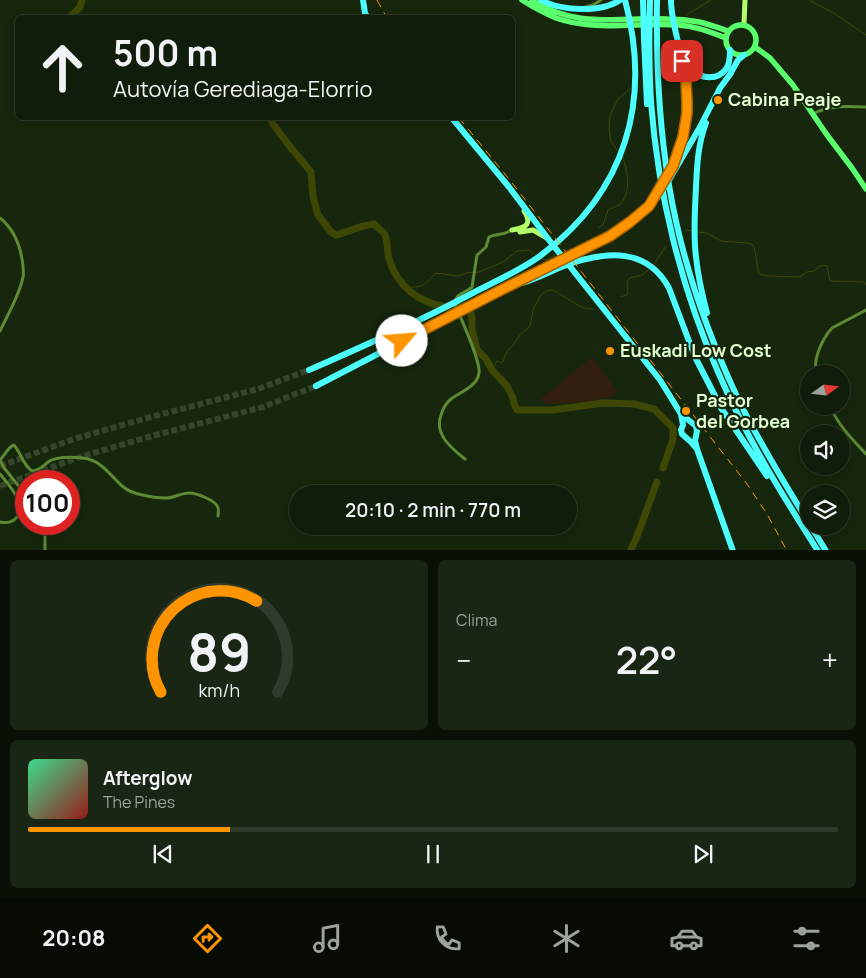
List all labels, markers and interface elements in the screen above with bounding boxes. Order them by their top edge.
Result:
text: 500 m [113,29,218,77]
icon: ahead [30,35,95,100]
pin [661,40,703,82]
icon: arrive [668,47,696,75]
text: Autovía Gerediaga-Elorrio [113,74,372,104]
place label: Cabina Peaje [728,87,842,111]
marker: Cabina Peaje [712,94,724,106]
position arrow [375,314,427,366]
place label: Euskadi Low Cost [620,338,772,362]
marker: Euskadi Low Cost [604,345,616,357]
north arrow [800,365,850,415]
map controls [800,365,850,535]
place label: Pastor del Gorbea [696,388,790,433]
marker: Pastor del Gorbea [680,405,692,417]
button: sound [800,425,850,475]
speed limit sign: 100 [15,470,80,535]
button: layers [800,485,850,535]
text: 20:10 · 2 min · 770 m [345,497,521,523]
text: Clima [456,609,497,631]
text: 89 [187,616,251,687]
text: 22° [616,633,677,685]
text: − [456,641,471,679]
text: + [822,641,838,679]
text: km/h [198,678,240,702]
text: Afterglow [103,765,192,791]
text: The Pines [103,791,175,813]
icon: previous [149,840,177,868]
icon: pause [419,840,447,868]
icon: next [689,840,717,868]
icon: directions [190,921,225,956]
icon: music [310,921,345,956]
icon: phone [430,921,465,956]
icon: climate [549,921,584,956]
icon: car [669,921,704,956]
icon: filters [789,921,824,956]
text: 20:08 [42,923,105,953]

